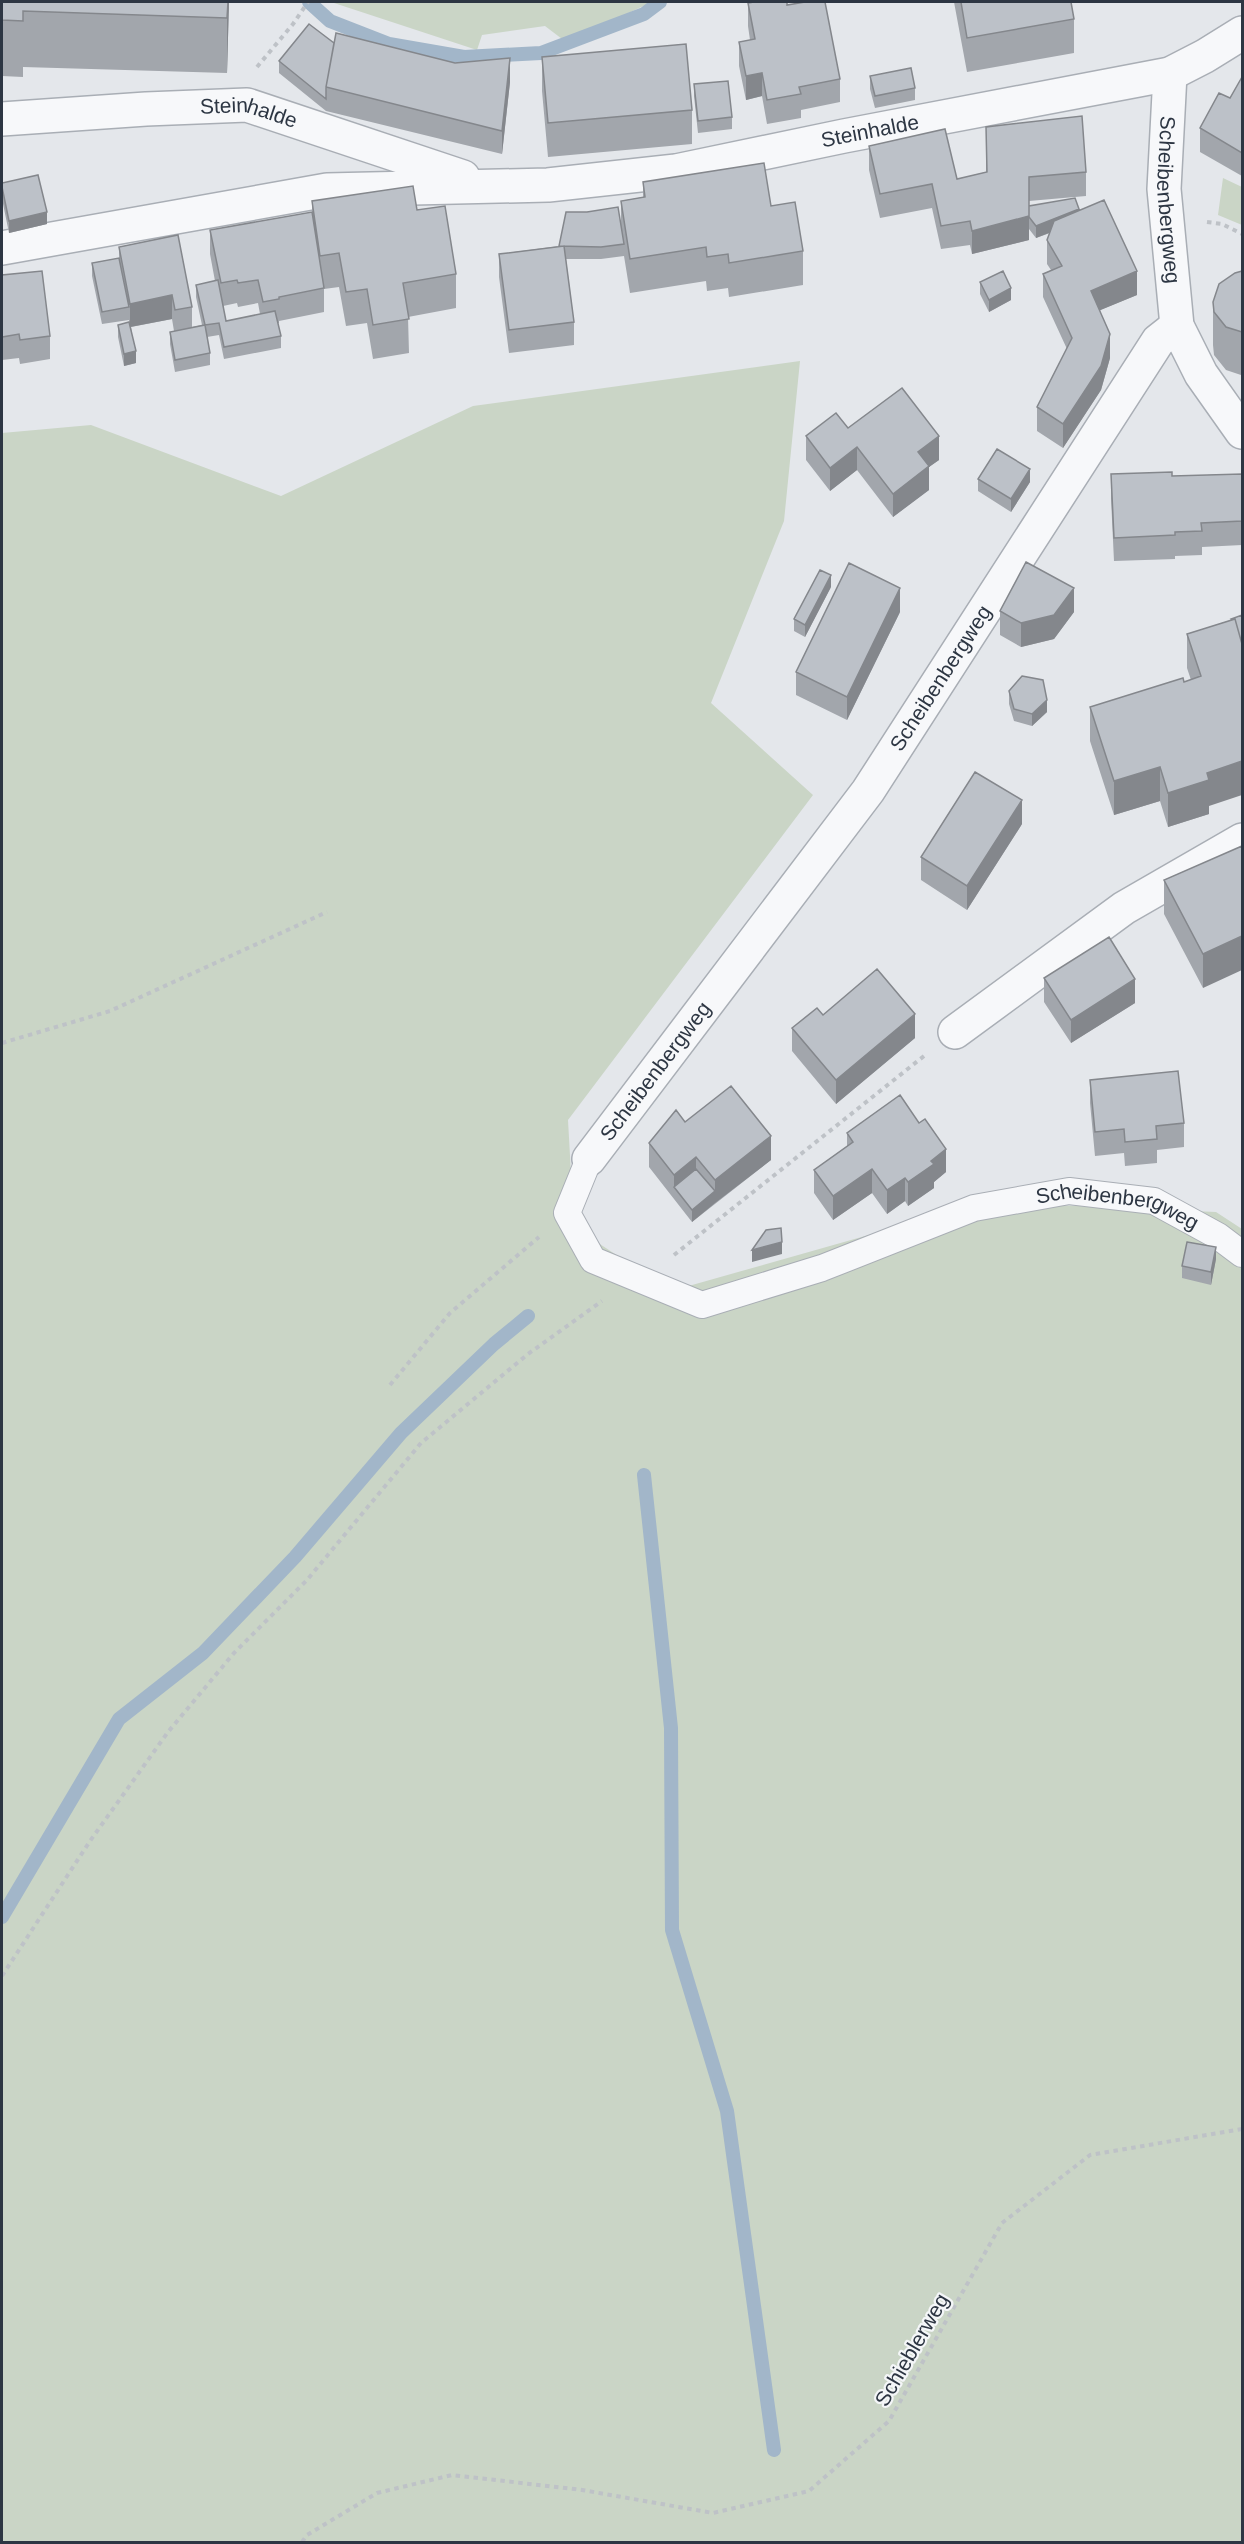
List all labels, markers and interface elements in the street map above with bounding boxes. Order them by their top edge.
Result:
street label: Steinhalde [199,93,300,132]
street label: Steinhalde [819,110,921,152]
street label: Scheibenbergweg [1153,115,1185,285]
street label: Scheibenbergweg [885,601,996,755]
street label: Scheibenbergweg [595,997,715,1145]
street label: Scheibenbergweg [1034,1179,1203,1234]
street label: Schieblerweg [870,2289,953,2410]

